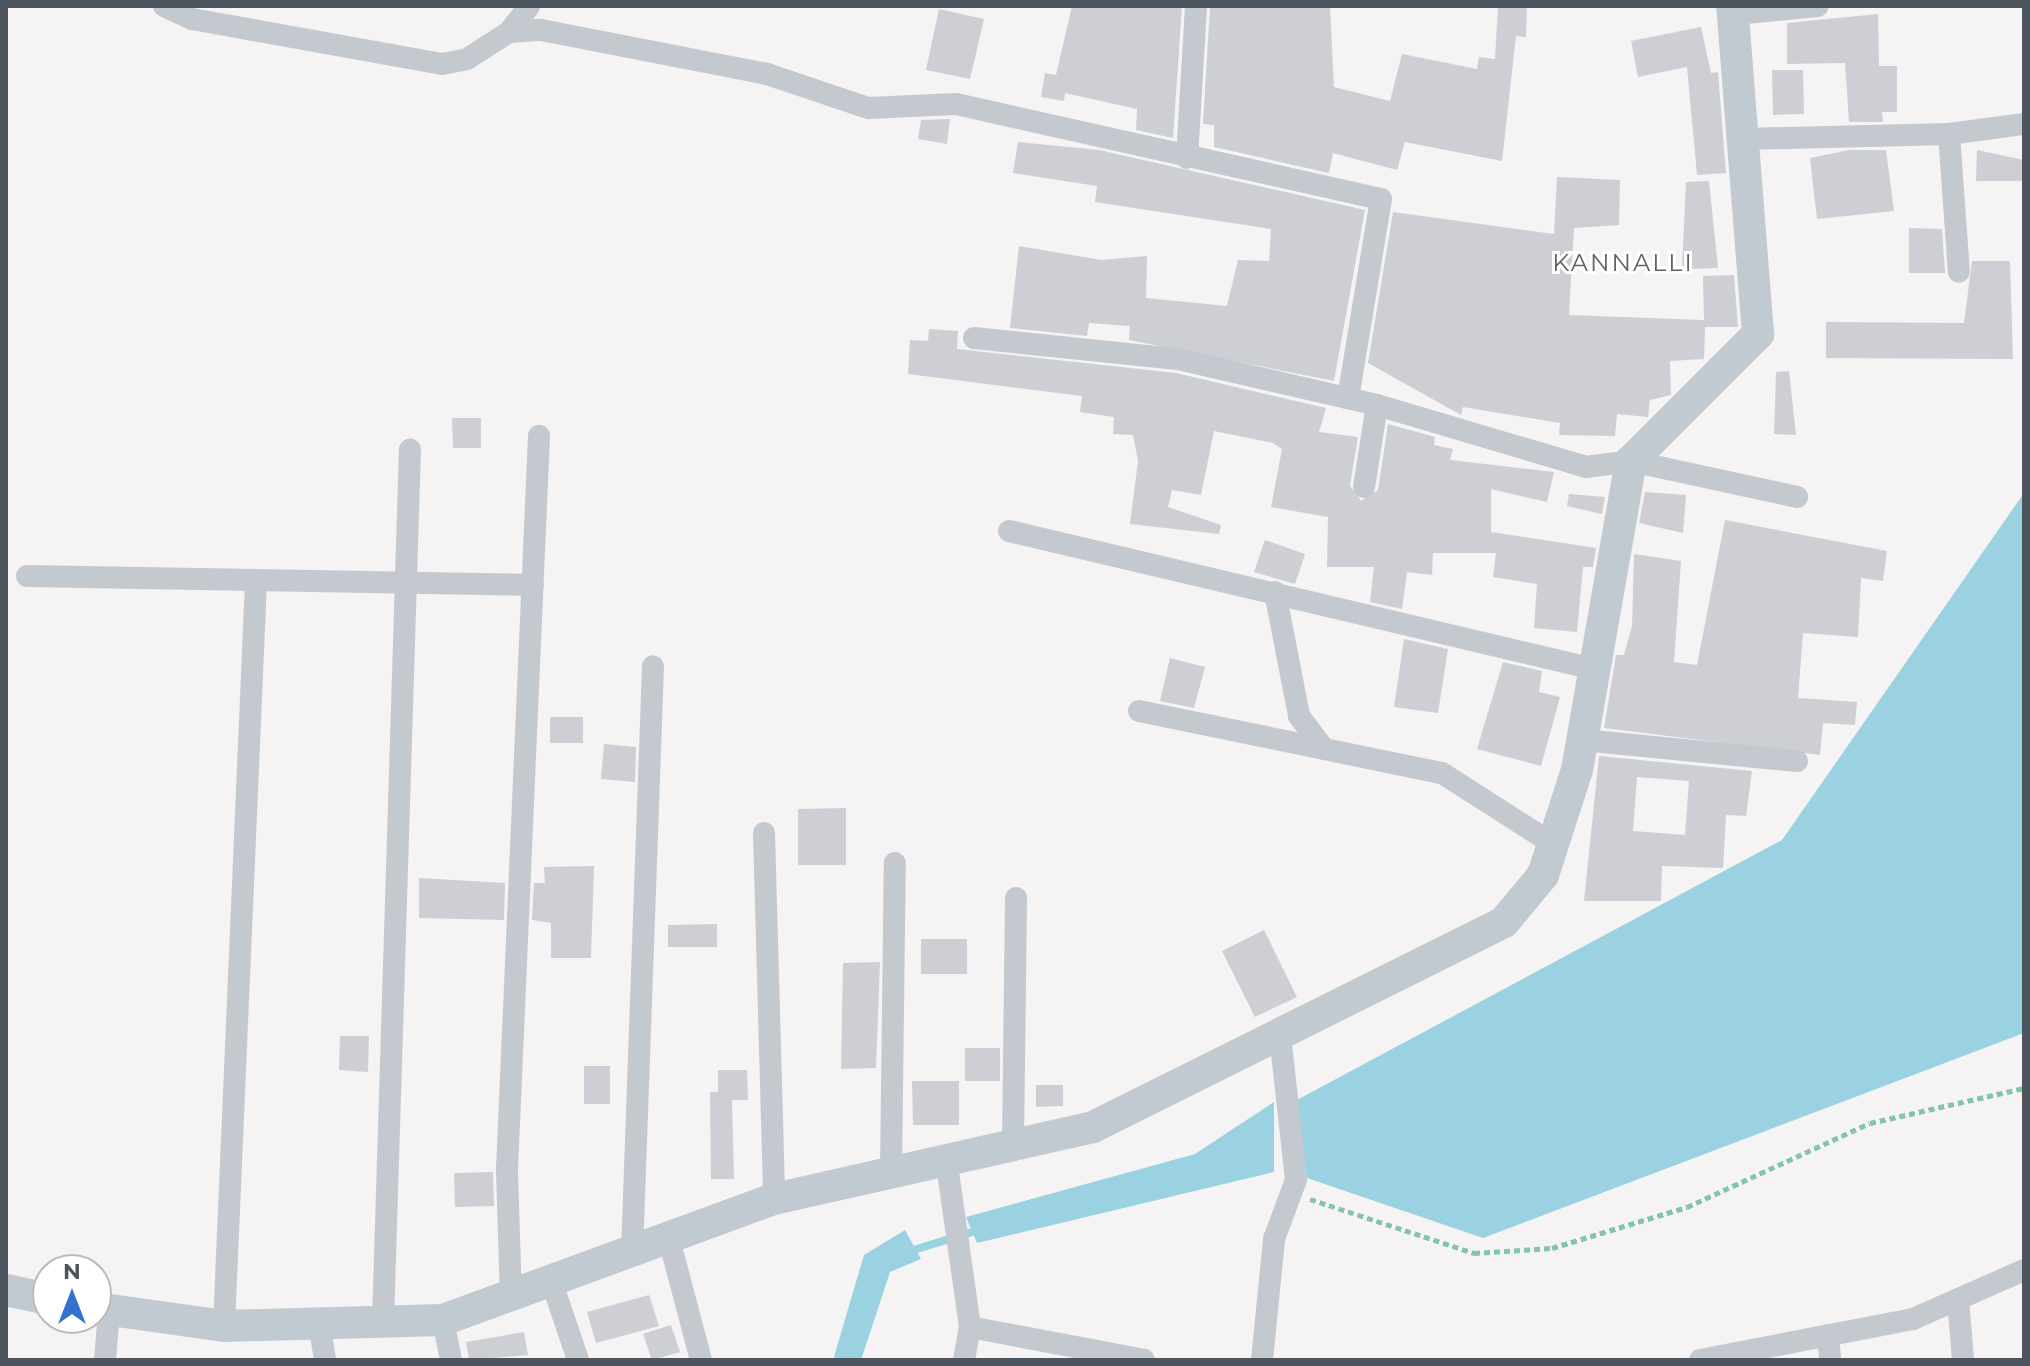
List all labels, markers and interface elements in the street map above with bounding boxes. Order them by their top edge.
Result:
district label: KANNALLI [1552,249,1694,277]
north arrow [32,1254,112,1334]
text: N [63,1258,81,1285]

